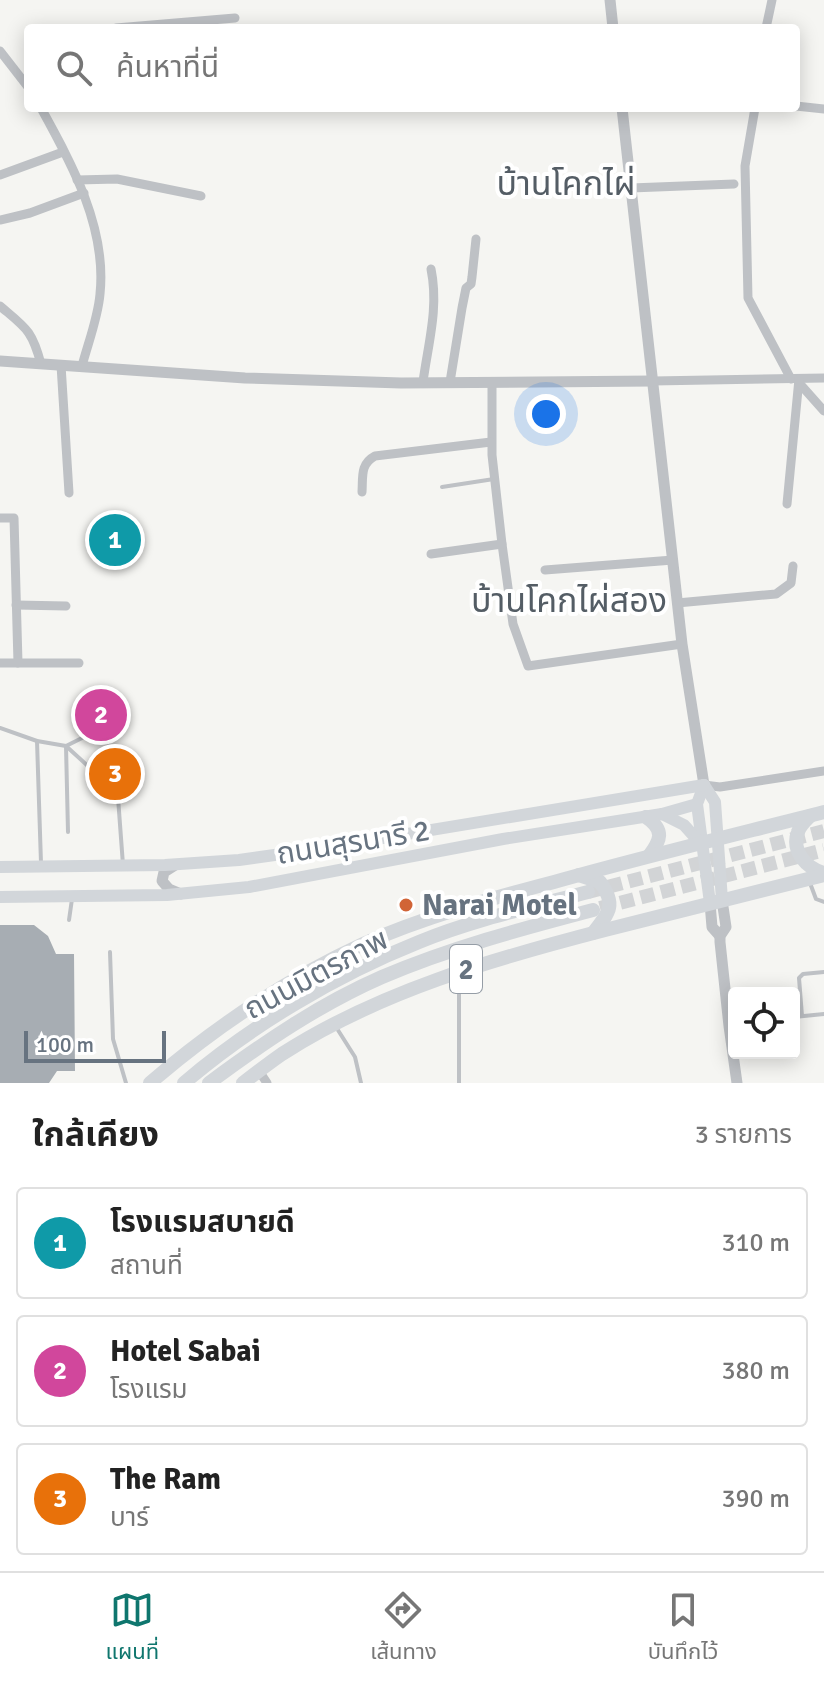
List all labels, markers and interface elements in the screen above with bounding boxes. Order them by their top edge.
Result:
search box [24,24,800,112]
icon: search [52,46,96,90]
text: ค้นหาที่นี่ [116,49,219,86]
district label: บ้านโคกไผ่ [497,163,635,205]
your location [526,394,566,434]
pin: 1 [89,510,141,570]
district label: บ้านโคกไผ่สอง [471,580,667,622]
pin: 2 [75,685,127,745]
pin: 3 [89,744,141,804]
street label: ถนนสุรนารี 2 [274,812,432,873]
place label: Narai Motel [422,887,577,924]
marker: Narai Motel [397,896,415,914]
street label: ถนนมิตรภาพ [238,921,395,1028]
road number: 2 [450,945,482,993]
map controls [728,987,800,1059]
button: locate [728,987,800,1059]
scale bar [24,1027,166,1063]
text: 100 m [36,1031,94,1058]
text: ใกล้เคียง [32,1114,159,1156]
text: 3 รายการ [695,1119,792,1151]
text: โรงแรมสบายดี [110,1204,295,1241]
text: 1 [53,1227,67,1259]
text: 310 m [721,1227,790,1259]
text: สถานที่ [110,1250,183,1282]
text: Hotel Sabai [110,1333,261,1370]
text: 2 [53,1355,67,1387]
text: 380 m [721,1355,790,1387]
text: โรงแรม [110,1374,188,1406]
text: The Ram [110,1461,221,1498]
text: 3 [53,1483,67,1515]
text: 390 m [721,1483,790,1515]
text: บาร์ [110,1502,149,1534]
tab: แผนที่ [106,1588,159,1669]
tab: เส้นทาง [370,1588,437,1669]
tab: บันทึกไว้ [648,1588,718,1669]

